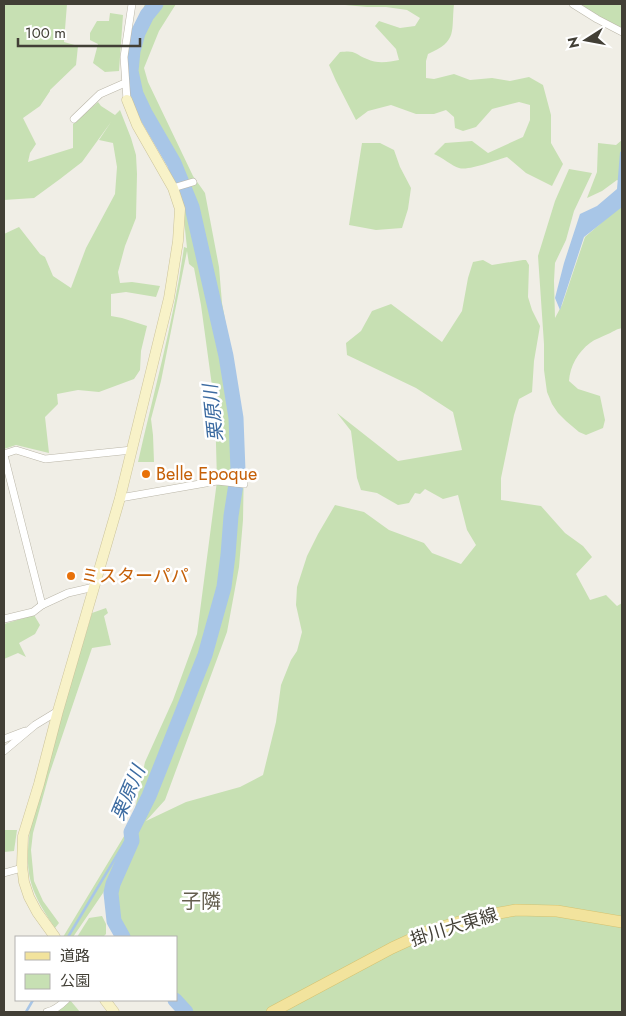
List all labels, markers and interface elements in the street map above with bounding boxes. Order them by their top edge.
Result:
scale bar [18,15,140,47]
north arrow [561,15,611,65]
text: 100 m [25,22,66,44]
text: N [562,35,584,50]
water label: 栗原川 [196,381,229,443]
place label: Belle Epoque [156,461,257,487]
marker: Belle Epoque [140,468,152,480]
place label: ミスターパパ [81,563,189,589]
marker: ミスターパパ [65,570,77,582]
water label: 栗原川 [104,760,152,825]
district label: 子隣 [181,887,221,916]
street label: 掛川大東線 [407,901,501,953]
legend [15,936,178,1001]
text: 道路 [60,945,90,967]
text: 公園 [60,970,90,992]

